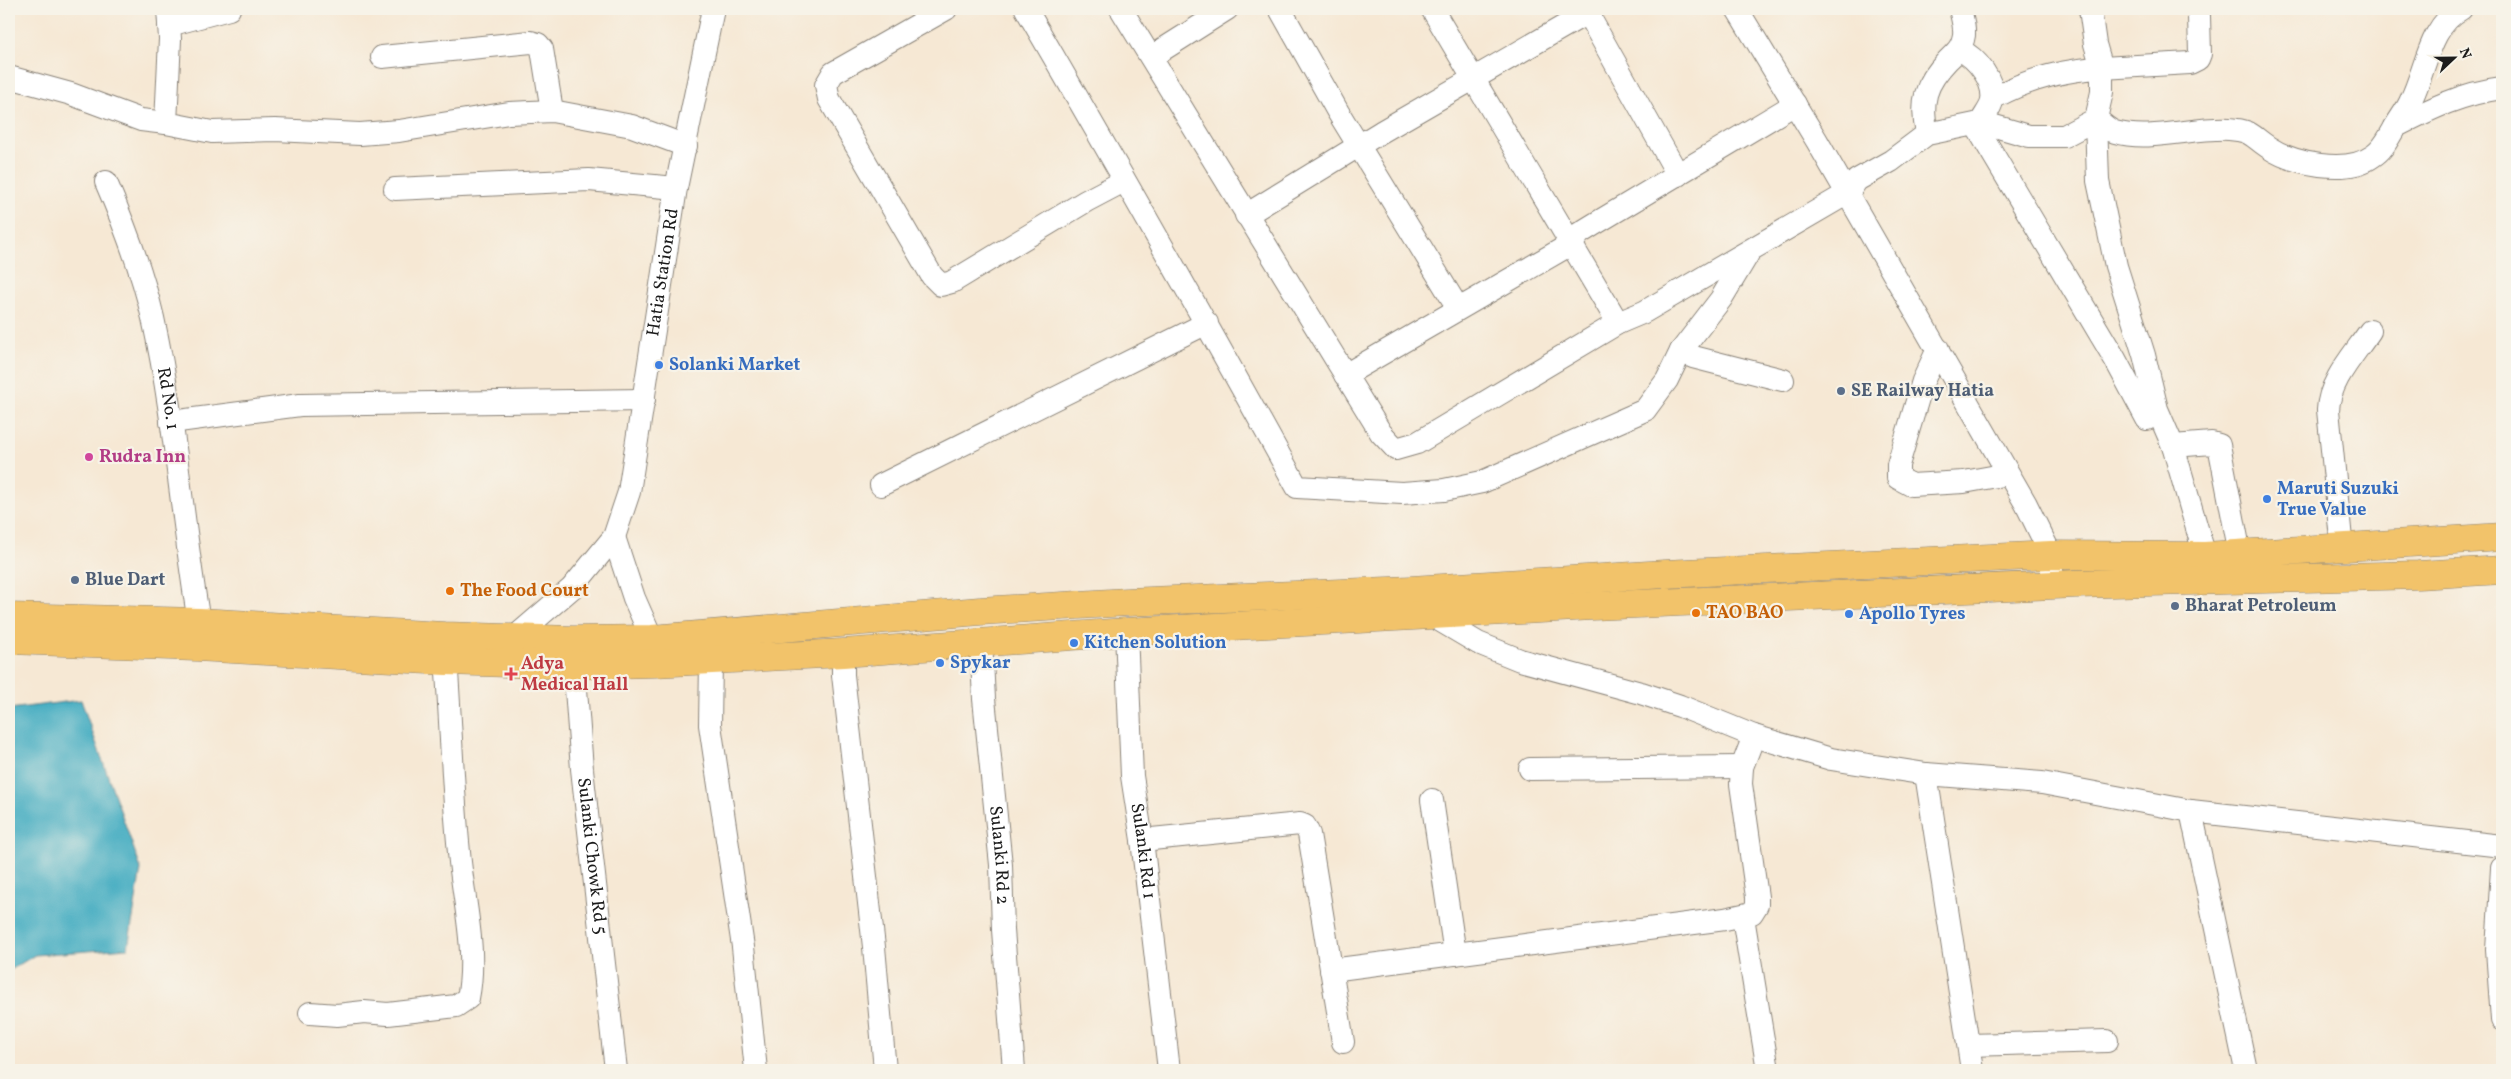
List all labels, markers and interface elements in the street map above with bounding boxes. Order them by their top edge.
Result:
north arrow [2428,32,2478,82]
text: N [2454,45,2475,62]
street label: Hatia Station Rd [641,207,685,338]
place label: Solanki Market [669,353,801,378]
marker: Solanki Market [653,359,665,371]
street label: Rd No. 1 [150,365,185,432]
place label: SE Railway Hatia [1851,379,1994,404]
marker: SE Railway Hatia [1835,385,1847,397]
place label: Rudra Inn [99,445,186,470]
marker: Rudra Inn [83,451,95,463]
place label: Maruti Suzuki True Value [2277,477,2399,523]
marker: Maruti Suzuki True Value [2261,493,2273,505]
place label: Blue Dart [85,568,166,593]
marker: Blue Dart [69,574,81,586]
place label: The Food Court [460,579,589,604]
marker: The Food Court [444,585,456,597]
place label: Bharat Petroleum [2185,594,2337,619]
marker: Bharat Petroleum [2169,600,2181,612]
place label: TAO BAO [1706,601,1783,626]
place label: Apollo Tyres [1859,602,1966,627]
marker: TAO BAO [1690,607,1702,619]
marker: Apollo Tyres [1843,608,1855,620]
place label: Kitchen Solution [1084,631,1227,656]
marker: Kitchen Solution [1068,637,1080,649]
place label: Spykar [950,651,1011,676]
place label: Adya Medical Hall [521,652,628,698]
marker: Spykar [934,657,946,669]
marker: Adya Medical Hall [505,668,517,680]
street label: Sulanki Chowk Rd 5 [571,776,613,936]
street label: Sulanki Rd 1 [1124,801,1161,901]
street label: Sulanki Rd 2 [982,804,1015,905]

